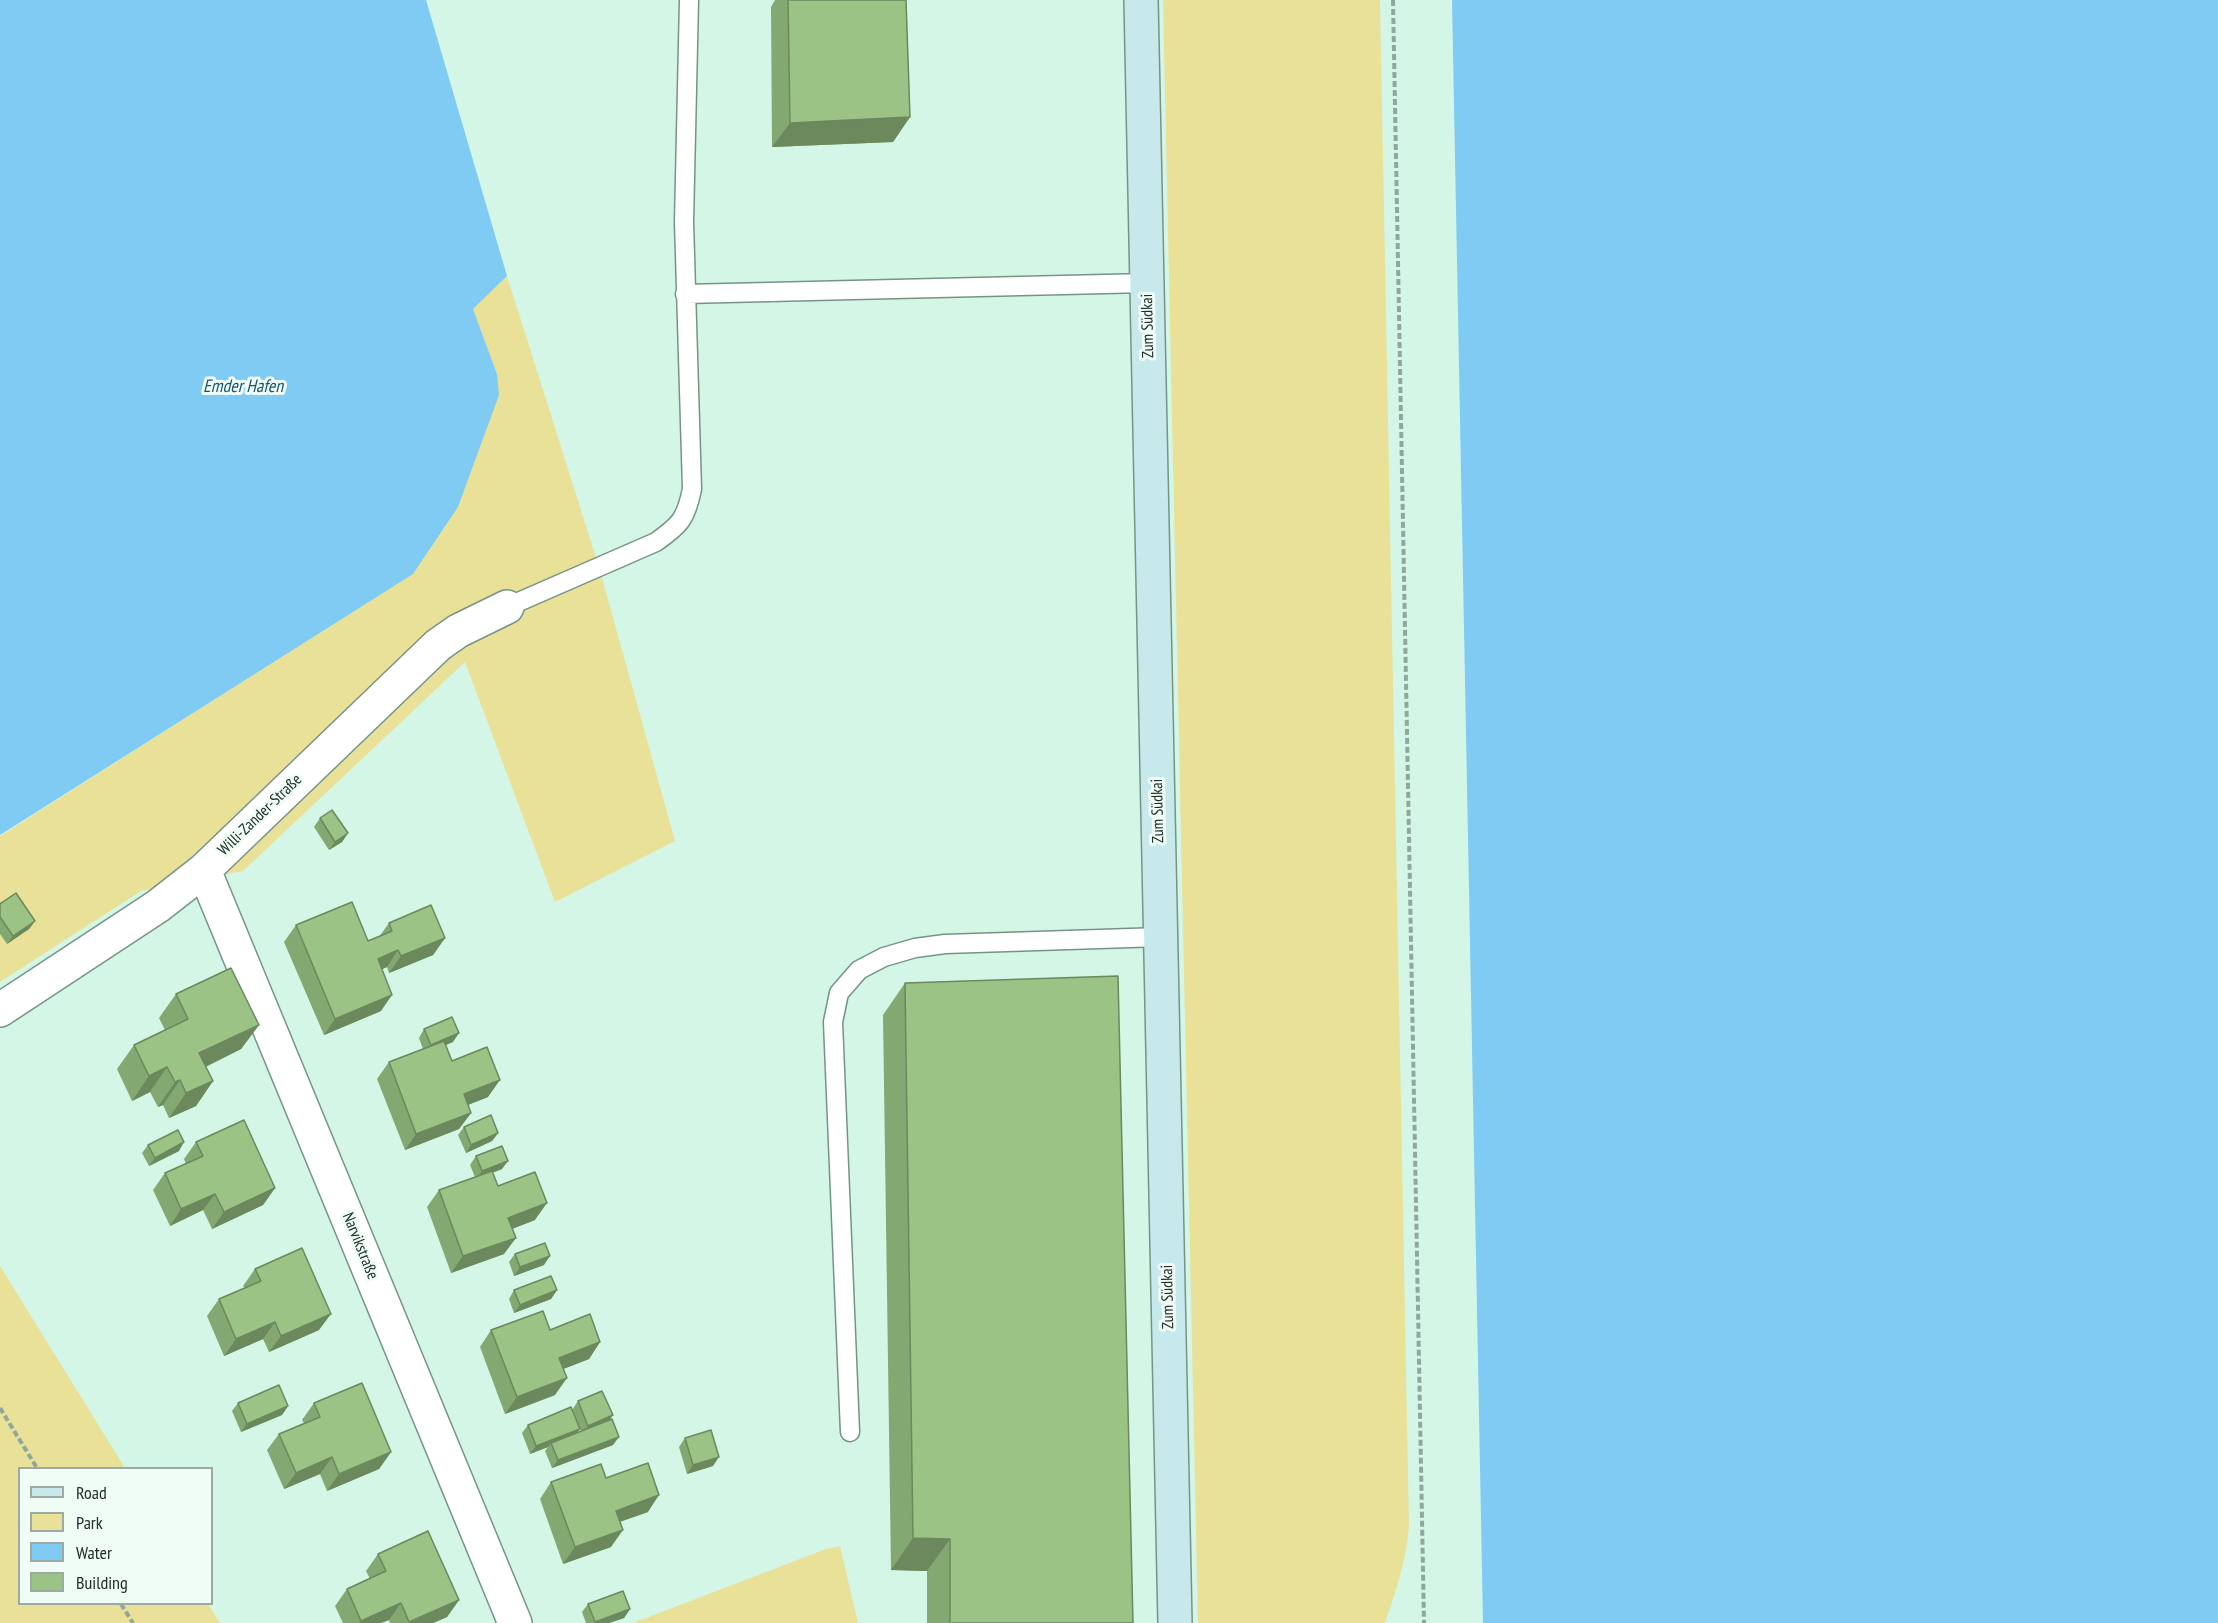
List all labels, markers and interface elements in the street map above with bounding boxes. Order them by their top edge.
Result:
street label: Zum Südkai [1138,294,1158,358]
water label: Emder Hafen [203,376,283,398]
street label: Willi-Zander-Straße [214,770,306,860]
street label: Zum Südkai [1148,779,1168,843]
street label: Narvikstraße [338,1210,382,1282]
street label: Zum Südkai [1158,1265,1178,1329]
legend [18,1467,213,1605]
text: Road [76,1481,107,1504]
text: Park [76,1511,103,1534]
text: Water [76,1541,112,1564]
text: Building [76,1571,128,1594]

